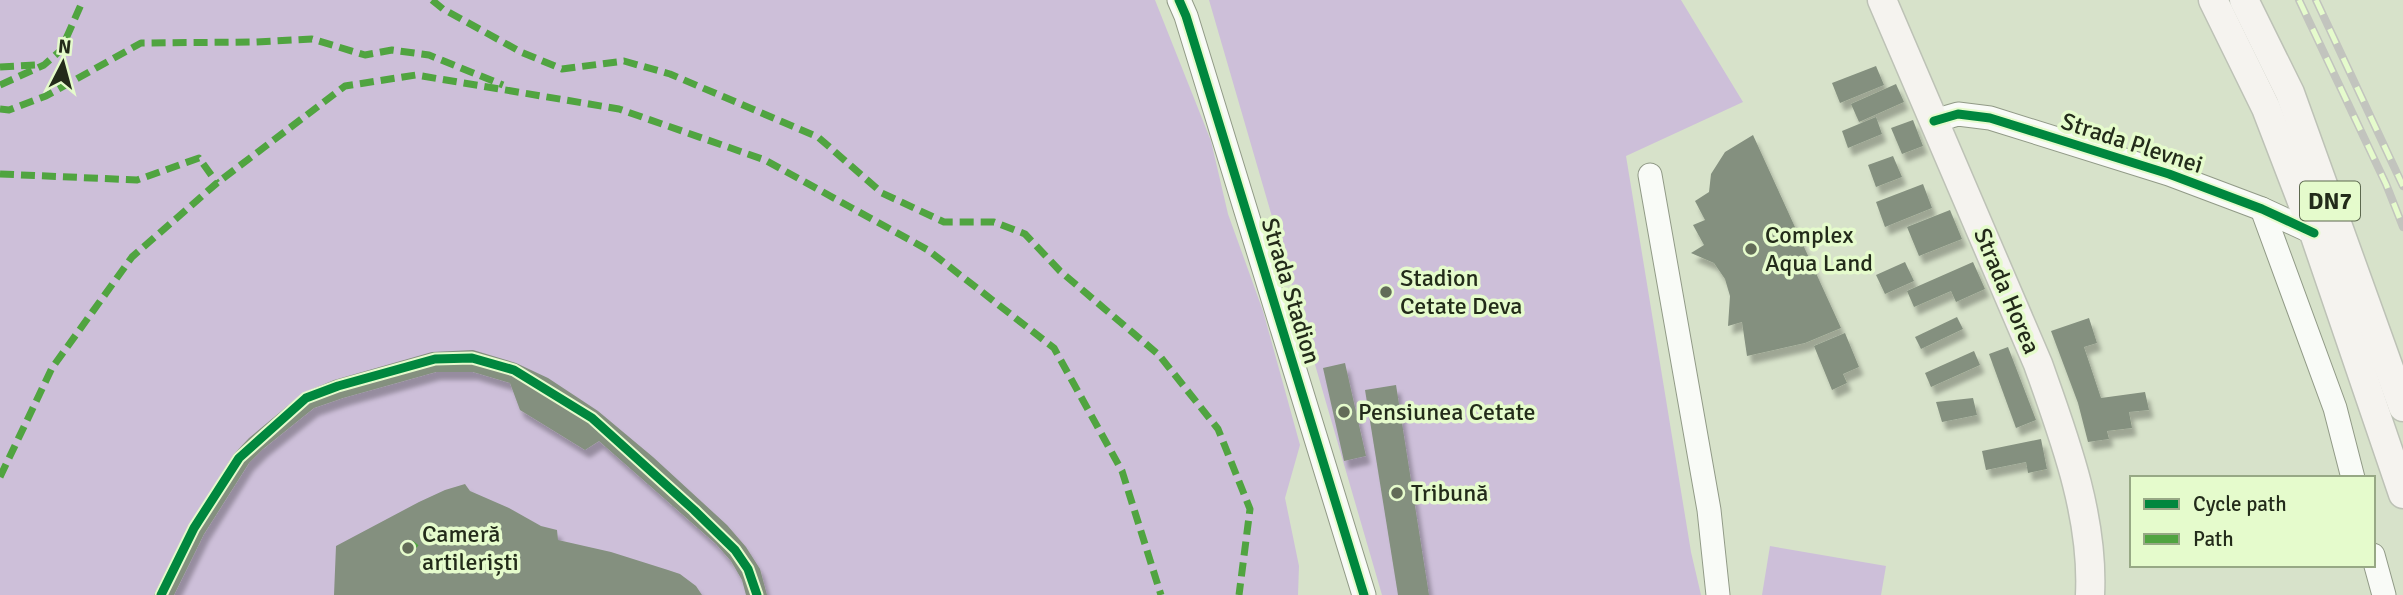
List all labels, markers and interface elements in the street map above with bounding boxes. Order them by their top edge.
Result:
north arrow [28,28,98,98]
text: N [57,34,72,60]
street label: Strada Plevnei [2057,106,2207,180]
road number: DN7 [2300,182,2360,220]
street label: Strada Stadion [1255,214,1327,368]
place label: Complex Aqua Land [1765,220,1873,278]
street label: Strada Horea [1967,224,2047,358]
marker: Complex Aqua Land [1743,241,1759,257]
place label: Stadion Cetate Deva [1400,263,1522,321]
marker: Stadion Cetate Deva [1378,284,1394,300]
place label: Pensiunea Cetate [1358,397,1536,427]
marker: Pensiunea Cetate [1336,404,1352,420]
legend [2130,476,2375,567]
place label: Tribună [1411,478,1488,508]
marker: Tribună [1389,485,1405,501]
text: Cycle path [2193,491,2287,517]
place label: Cameră artileriști [422,519,519,577]
text: Path [2193,526,2234,552]
marker: Cameră artileriști [400,540,416,556]

